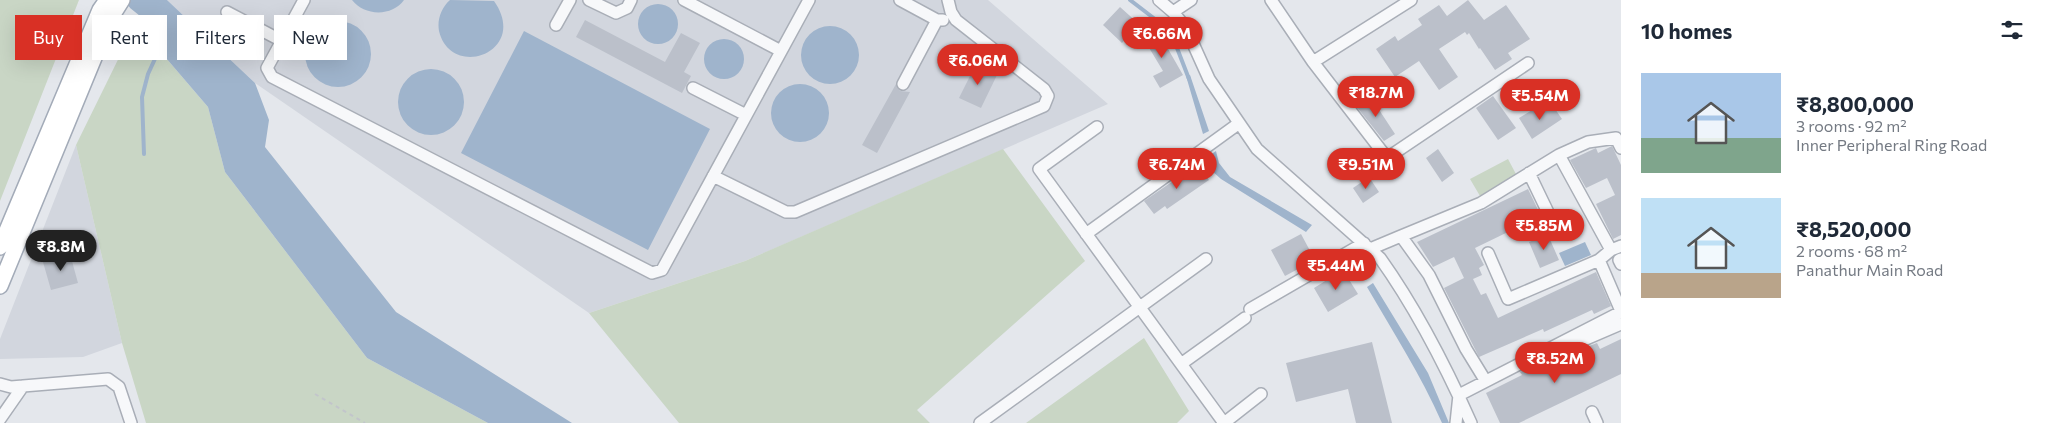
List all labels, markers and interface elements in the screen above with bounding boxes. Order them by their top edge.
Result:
chip: Buy [15,15,82,60]
chip: Rent [92,15,167,60]
chip: Filters [177,15,264,60]
chip: New [274,15,347,60]
icon: filters [1998,16,2026,44]
pin: ₹6.66M [1121,17,1203,59]
text: 10 homes [1641,18,1732,43]
text: ₹6.66M [1133,23,1191,42]
pin: ₹6.06M [937,44,1019,86]
text: ₹6.06M [948,50,1008,69]
pin: ₹18.7M [1335,76,1417,118]
pin: ₹5.54M [1499,78,1581,121]
text: ₹18.7M [1348,82,1404,101]
text: ₹5.54M [1511,85,1569,104]
text: ₹8,800,000 [1796,91,1914,116]
icon: home [1681,93,1741,153]
text: 3 rooms · 92 m² [1796,116,1907,135]
text: Inner Peripheral Ring Road [1796,135,1987,154]
pin: ₹6.74M [1136,148,1218,190]
pin: ₹9.51M [1325,148,1407,190]
text: ₹6.74M [1149,154,1205,173]
text: ₹9.51M [1338,154,1394,173]
pin: ₹5.85M [1503,208,1585,251]
text: ₹5.85M [1515,215,1573,234]
text: ₹8,520,000 [1796,216,1912,241]
icon: home [1681,218,1741,278]
pin: ₹8.8M [26,230,96,272]
text: ₹8.8M [37,236,85,255]
text: 2 rooms · 68 m² [1796,241,1907,260]
pin: ₹5.44M [1295,248,1377,291]
text: ₹5.44M [1307,255,1365,274]
text: Panathur Main Road [1796,260,1943,279]
pin: ₹8.52M [1514,342,1596,384]
text: ₹8.52M [1526,348,1584,367]

